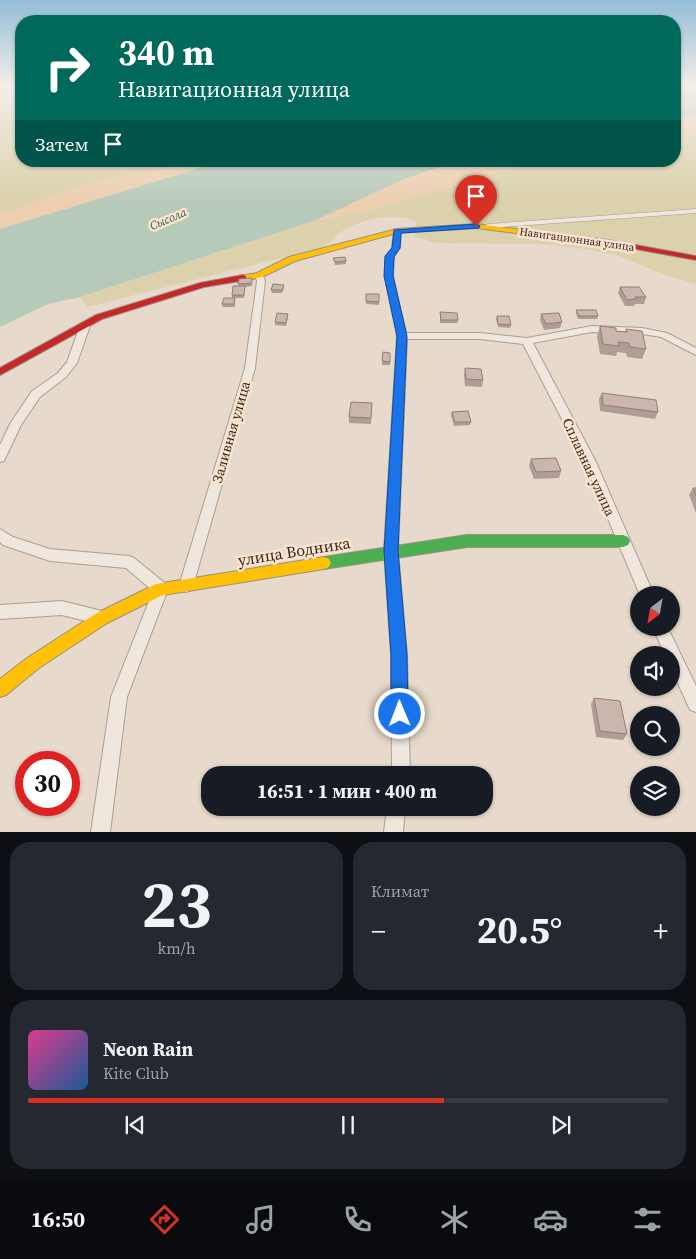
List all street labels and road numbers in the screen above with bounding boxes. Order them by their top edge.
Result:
street label: Навигационная улица [518,224,636,255]
street label: Заливная улица [207,378,255,485]
street label: Сплавная улица [558,415,621,520]
street label: улица Водника [236,531,353,571]

